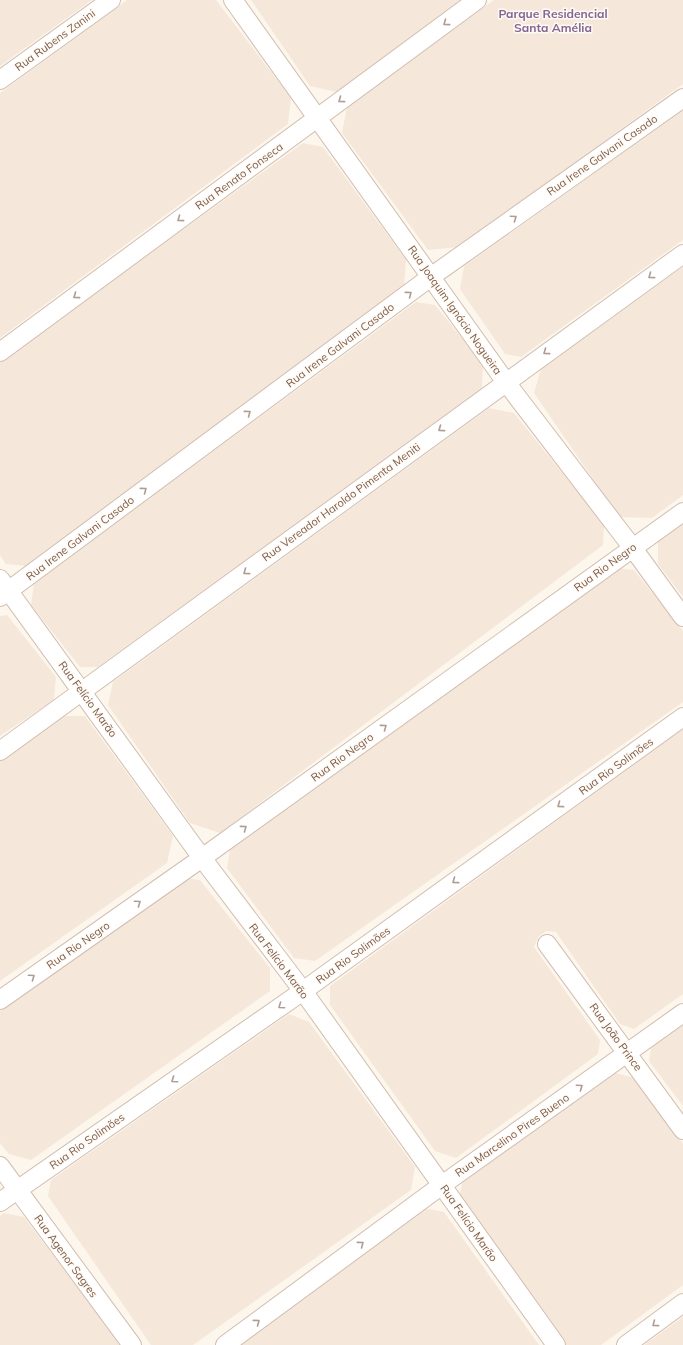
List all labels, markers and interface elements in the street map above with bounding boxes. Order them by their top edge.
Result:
street label: Rua Rubens Zanini [12,6,98,74]
district label: Parque Residencial Santa Amélia [498,6,608,35]
one-way arrow [443,18,450,26]
one-way arrow [339,96,346,103]
street label: Rua Irene Galvani Casado [544,111,660,199]
street label: Rua Renato Fonseca [192,139,286,213]
one-way arrow [178,214,185,221]
one-way arrow [510,216,517,223]
street label: Rua Joaquim Ignácio Nogueira [405,243,505,377]
one-way arrow [649,272,656,279]
one-way arrow [73,291,80,299]
one-way arrow [404,292,411,299]
street label: Rua Irene Galvani Casado [283,300,397,390]
one-way arrow [543,347,550,354]
one-way arrow [244,411,251,418]
one-way arrow [438,424,445,431]
street label: Rua Vereador Haroldo Pimenta Meniti [259,440,423,564]
one-way arrow [139,488,146,495]
street label: Rua Irene Galvani Casado [23,493,137,583]
street label: Rua Rio Negro [571,540,639,594]
one-way arrow [243,567,250,574]
street label: Rua Felício Marão [56,658,120,740]
one-way arrow [380,724,387,732]
street label: Rua Rio Negro [308,730,376,784]
street label: Rua Rio Solimões [576,734,656,798]
one-way arrow [558,801,565,808]
one-way arrow [240,825,247,832]
one-way arrow [452,877,459,884]
one-way arrow [134,901,141,908]
street label: Rua Rio Negro [44,918,112,972]
street label: Rua Felício Marão [246,921,312,1001]
street label: Rua Rio Solimões [313,923,393,987]
one-way arrow [28,974,35,982]
street label: Rua João Prince [587,1000,645,1074]
one-way arrow [278,1001,285,1009]
one-way arrow [171,1075,178,1083]
one-way arrow [576,1085,583,1092]
street label: Rua Marcelino Pires Bueno [452,1090,572,1180]
street label: Rua Rio Solimões [47,1110,127,1172]
street label: Rua Felício Marão [437,1182,501,1264]
street label: Rua Agenor Sagres [31,1212,101,1300]
one-way arrow [357,1242,364,1249]
one-way arrow [652,1319,659,1326]
one-way arrow [252,1320,259,1327]

